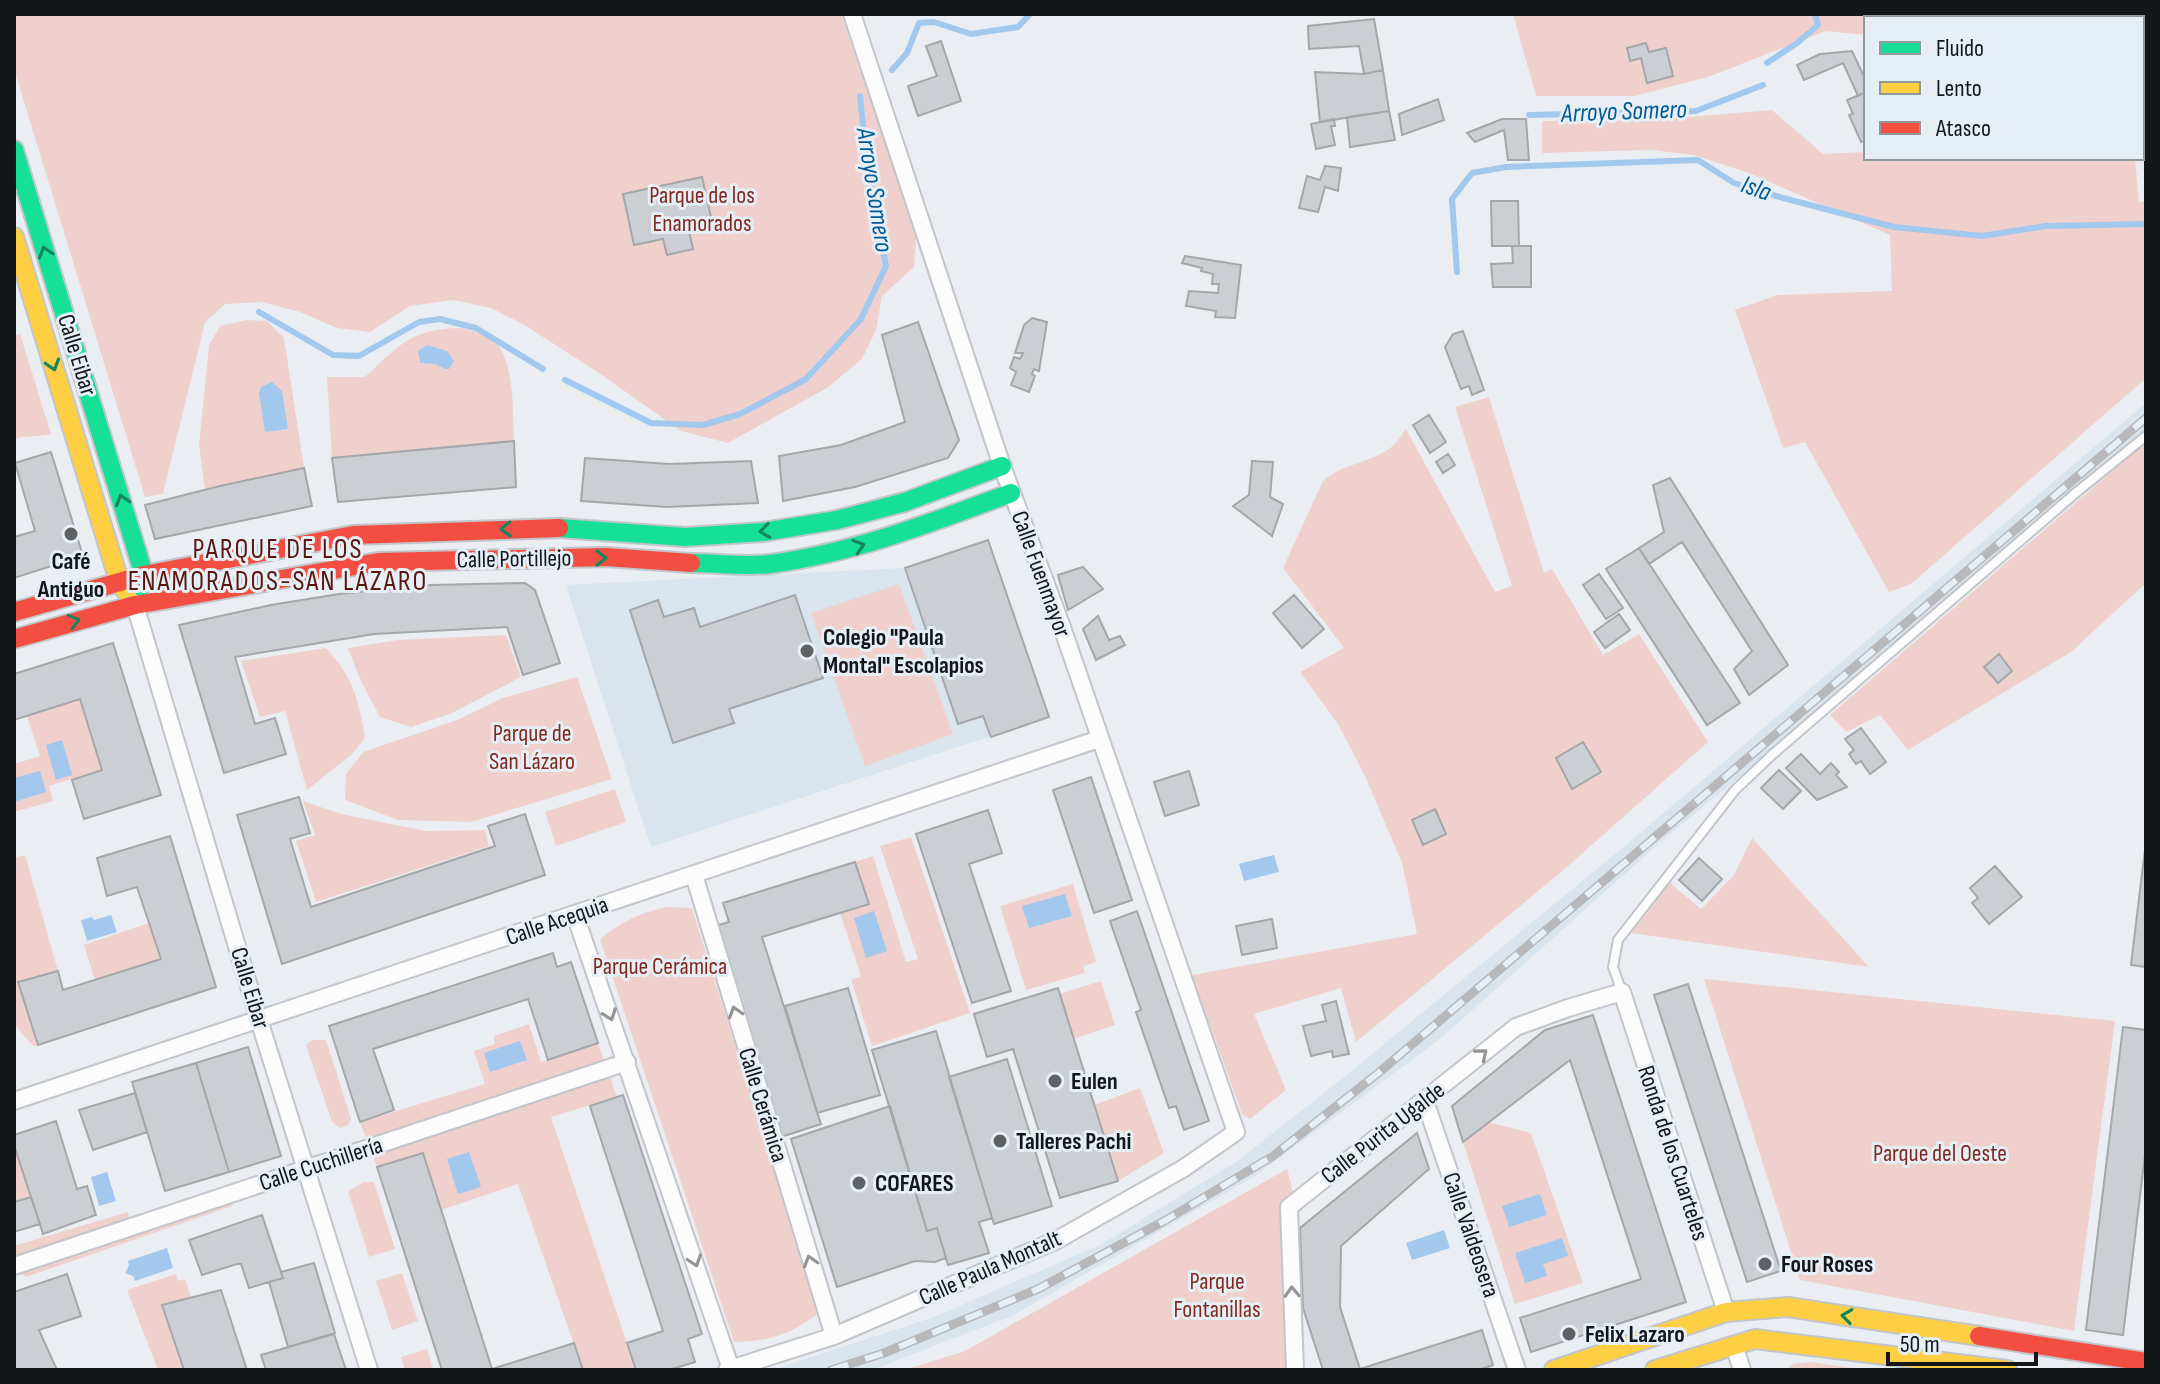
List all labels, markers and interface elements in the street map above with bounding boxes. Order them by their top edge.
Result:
legend [1864,16,2144,160]
text: Fluido [1936,34,1984,63]
text: Lento [1936,74,1982,103]
water label: Arroyo Somero [1560,94,1688,130]
text: Atasco [1935,114,1991,143]
water label: Arroyo Somero [849,125,899,255]
water label: Isla [1737,170,1775,209]
park label: Parque de los Enamorados [649,181,755,238]
one-way arrow [38,245,54,259]
street label: Calle Eibar [51,311,103,399]
one-way arrow [44,357,60,371]
one-way arrow [115,494,131,507]
street label: Calle Fuenmayor [1005,507,1077,641]
one-way arrow [499,521,512,538]
one-way arrow [759,523,772,540]
marker: Café Antiguo [62,525,80,543]
district label: PARQUE DE LOS ENAMORADOS-SAN LÁZARO [128,533,428,598]
one-way arrow [852,539,866,555]
street label: Calle Portillejo [456,544,572,574]
place label: Café Antiguo [37,547,104,604]
one-way arrow [595,549,608,567]
one-way arrow [67,614,81,630]
place label: Colegio "Paula Montal" Escolapios [823,623,984,680]
marker: Colegio "Paula Montal" Escolapios [798,642,816,660]
park label: Parque de San Lázaro [489,719,575,776]
street label: Calle Acequia [502,890,612,952]
street label: Calle Eibar [224,944,276,1032]
park label: Parque Cerámica [593,952,727,981]
one-way arrow [728,1006,744,1020]
one-way arrow [600,1007,617,1021]
street label: Calle Cerámica [732,1044,794,1166]
one-way arrow [1472,1049,1487,1064]
street label: Ronda de los Cuarteles [1631,1062,1715,1244]
place label: Eulen [1071,1067,1118,1096]
marker: Eulen [1046,1072,1064,1090]
street label: Calle Purita Ugalde [1315,1076,1451,1190]
place label: Talleres Pachi [1016,1127,1131,1156]
street label: Calle Cuchillería [256,1130,386,1198]
marker: Talleres Pachi [991,1132,1009,1150]
park label: Parque del Oeste [1873,1139,2007,1168]
place label: COFARES [875,1169,954,1198]
street label: Calle Valdeosera [1436,1169,1506,1301]
marker: COFARES [850,1174,868,1192]
street label: Calle Paula Montalt [915,1224,1065,1312]
place label: Four Roses [1781,1250,1873,1279]
one-way arrow [685,1253,701,1267]
one-way arrow [804,1255,820,1269]
marker: Four Roses [1756,1255,1774,1273]
park label: Parque Fontanillas [1173,1267,1261,1324]
one-way arrow [1284,1285,1301,1298]
one-way arrow [1841,1308,1854,1325]
scale bar [1888,1316,2036,1366]
place label: Felix Lazaro [1585,1320,1685,1349]
marker: Felix Lazaro [1560,1325,1578,1343]
text: 50 m [1900,1330,1940,1359]

